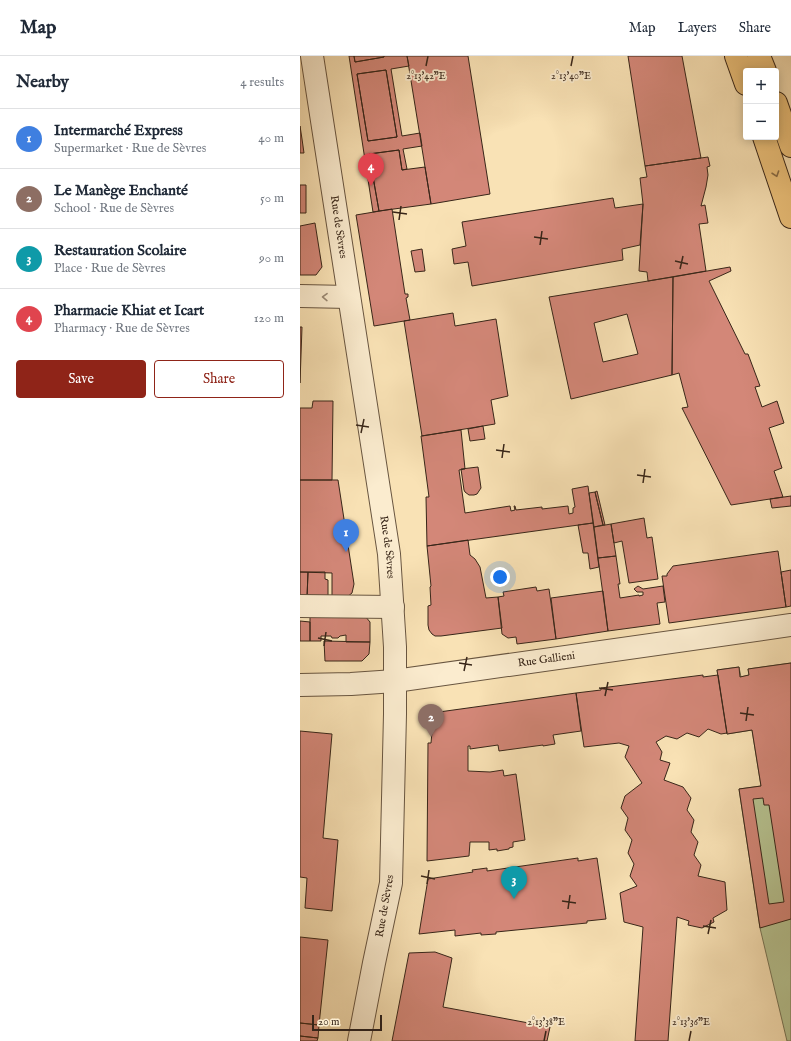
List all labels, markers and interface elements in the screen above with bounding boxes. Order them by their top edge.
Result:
text: Map [20,16,56,40]
text: Map [629,19,656,37]
text: Layers [678,19,717,37]
text: Share [739,19,771,37]
map controls [743,68,779,140]
button: + [743,68,779,104]
text: 2°13'42"E [406,70,446,83]
text: 2°13'40"E [551,70,591,83]
text: Nearby [16,72,69,93]
text: 4 results [240,74,284,91]
button: − [743,104,779,140]
text: Intermarché Express [54,121,183,140]
text: 1 [27,130,31,147]
text: 40 m [258,130,284,147]
text: Supermarket · Rue de Sèvres [54,140,206,157]
pin: 4 [358,153,384,186]
one-way arrow [772,170,780,177]
text: Le Manège Enchanté [54,181,188,200]
text: 2 [26,190,32,207]
text: 50 m [260,190,284,207]
street label: Rue de Sèvres [327,195,350,260]
text: School · Rue de Sèvres [54,200,174,217]
text: Restauration Scolaire [54,241,186,260]
text: 3 [27,250,31,267]
text: 90 m [259,250,284,267]
text: Place · Rue de Sèvres [54,260,166,277]
one-way arrow [322,292,328,301]
text: Pharmacie Khiat et Icart [54,301,204,320]
text: 4 [26,310,32,327]
text: 120 m [254,310,284,327]
text: Pharmacy · Rue de Sèvres [54,320,190,337]
button: Save [16,360,146,398]
button: Share [154,360,284,398]
street label: Rue de Sèvres [376,515,398,579]
pin: 1 [333,519,359,552]
your location [490,567,510,587]
street label: Rue Gallieni [517,649,576,671]
pin: 2 [418,704,444,737]
pin: 3 [501,866,527,899]
street label: Rue de Sèvres [373,873,397,938]
scale bar [312,1013,382,1032]
text: 20 m [318,1015,339,1029]
text: 2°13'38"E [527,1016,565,1029]
text: 2°13'36"E [672,1016,710,1029]

